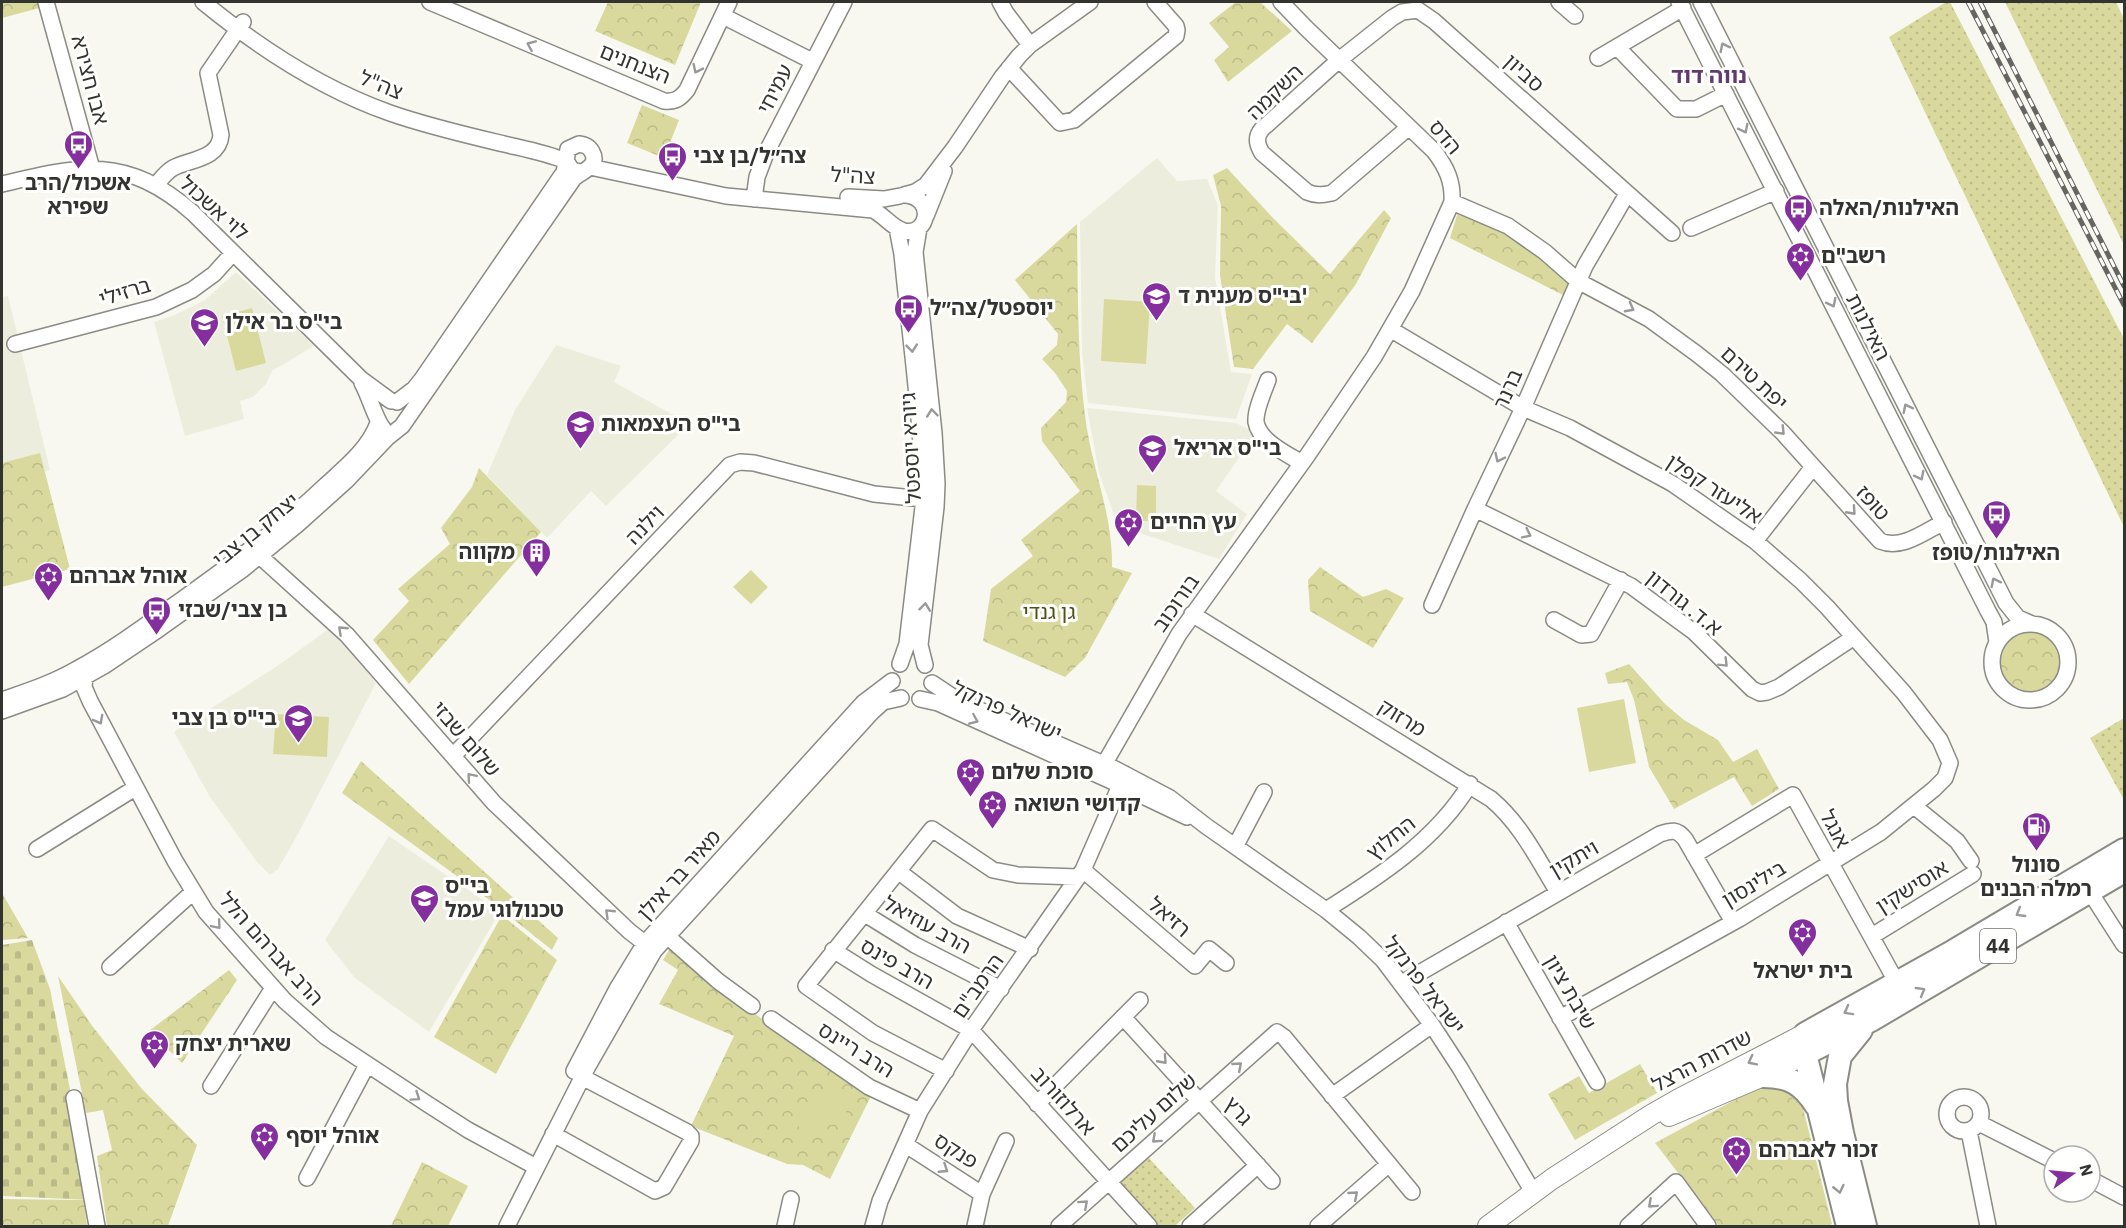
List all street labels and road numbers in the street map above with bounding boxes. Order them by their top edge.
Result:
street label: אבו חצירא [66,32,116,128]
street label: הצנחנים [596,36,675,90]
street label: סביון [1499,47,1551,98]
street label: השקמה [1240,57,1309,125]
street label: עמיחי [750,59,798,118]
street label: צה"ל [355,63,407,105]
street label: הדס [1423,113,1469,160]
street label: צה"ל [830,160,876,190]
street label: לוי אשכול [174,169,255,246]
street label: ברזילי [95,270,154,312]
street label: האילנות [1840,288,1898,365]
street label: יפת טירם [1715,339,1794,416]
street label: ברנר [1486,364,1528,413]
street label: גיורא יוספטל [893,392,927,504]
street label: אליעזר קפלן [1661,447,1768,530]
street label: טופז [1850,479,1897,526]
street label: יצחק בן צבי [206,486,304,573]
street label: וילנה [619,499,670,550]
street label: א.ד. גורדון [1641,563,1729,642]
street label: בורוכוב [1145,568,1205,637]
street label: ישראל פרנקל [948,673,1067,747]
street label: מרזוק [1373,692,1432,743]
street label: שלום שבזי [426,695,507,782]
street label: אנגל [1814,804,1858,853]
street label: החלוץ [1360,809,1421,866]
street label: מאיר בר אילן [630,823,726,926]
street label: ויתקין [1544,833,1603,883]
street label: בילינסון [1716,853,1791,913]
street label: אוסישקין [1870,853,1953,919]
street label: הרב אברהם הלל [213,886,330,1011]
street label: הרב עוזיאל [879,889,976,960]
street label: רזיאל [1142,890,1197,943]
road number: 44 [1980,929,2016,963]
street label: ישראל פרנקל [1378,930,1472,1039]
street label: הרב פינס [856,931,939,995]
street label: הרמב"ם [945,947,1010,1023]
street label: שיבת ציון [1538,949,1604,1034]
street label: הרב ריינס [813,1015,900,1084]
street label: שדרות הרצל [1647,1022,1756,1098]
street label: ארלוזורוב [1025,1060,1102,1141]
street label: שלום עליכם [1104,1066,1202,1158]
street label: גרץ [1218,1090,1259,1131]
street label: פנקס [929,1126,984,1175]

